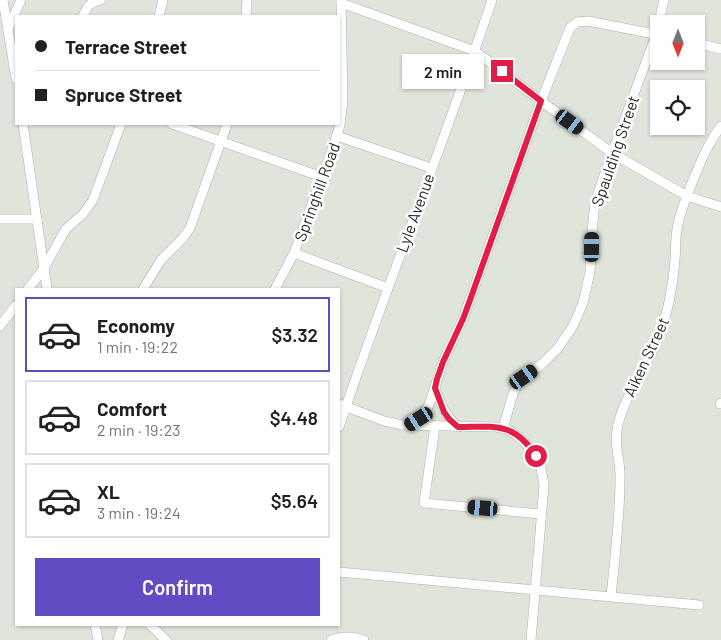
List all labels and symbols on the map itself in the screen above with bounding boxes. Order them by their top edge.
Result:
north arrow [650,15,705,70]
callout: 2 min [402,54,484,88]
route end [491,60,513,82]
street label: Spaulding Street [587,93,642,209]
car [553,107,586,137]
street label: Springhill Road [290,140,343,244]
street label: Lyle Avenue [391,171,438,255]
car [584,232,599,262]
street label: Aiken Street [619,314,672,400]
car [507,362,540,392]
car [402,405,435,433]
route start [525,445,547,467]
car [467,499,498,517]

